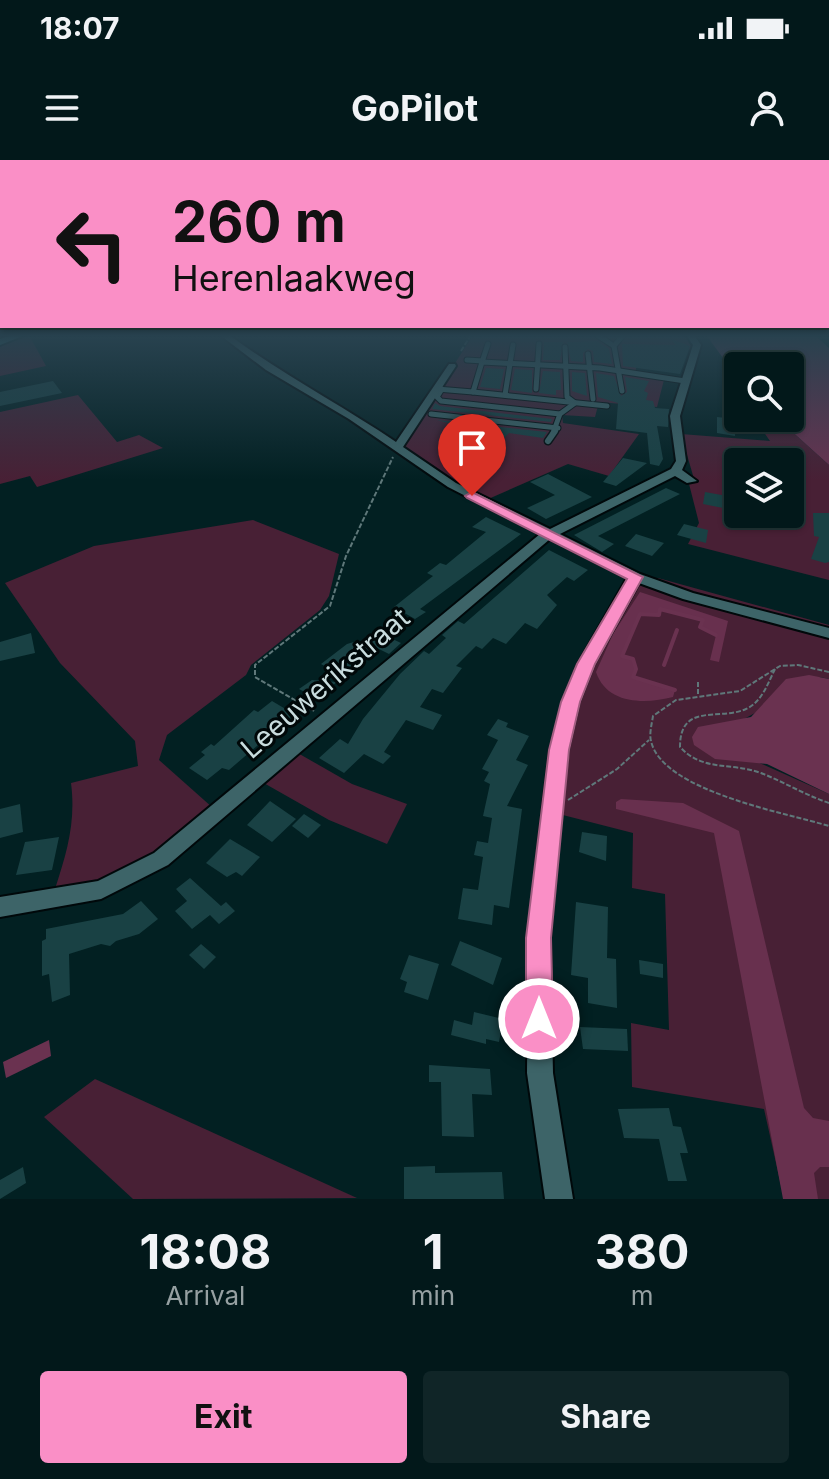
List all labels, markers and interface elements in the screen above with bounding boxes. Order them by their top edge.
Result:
text: 18:07 [40,10,120,46]
icon: menu [40,86,84,130]
text: GoPilot [351,86,478,130]
icon: person [745,86,789,130]
text: 260 m [172,188,346,256]
icon: left [40,192,144,296]
text: Herenlaakweg [172,256,416,300]
map controls [724,352,804,528]
button: search [724,352,804,432]
pin [438,414,506,496]
icon: arrive [450,426,494,470]
button: layers [724,448,804,528]
street label: Leeuwerikstraat [234,601,416,765]
position arrow [497,977,581,1061]
text: 18:08 [140,1222,271,1281]
text: 1 [423,1222,443,1281]
text: 380 [595,1222,689,1281]
text: Arrival [165,1280,245,1311]
text: min [411,1280,455,1311]
text: m [631,1280,653,1311]
button: Exit [40,1371,407,1463]
button: Share [423,1371,789,1463]

